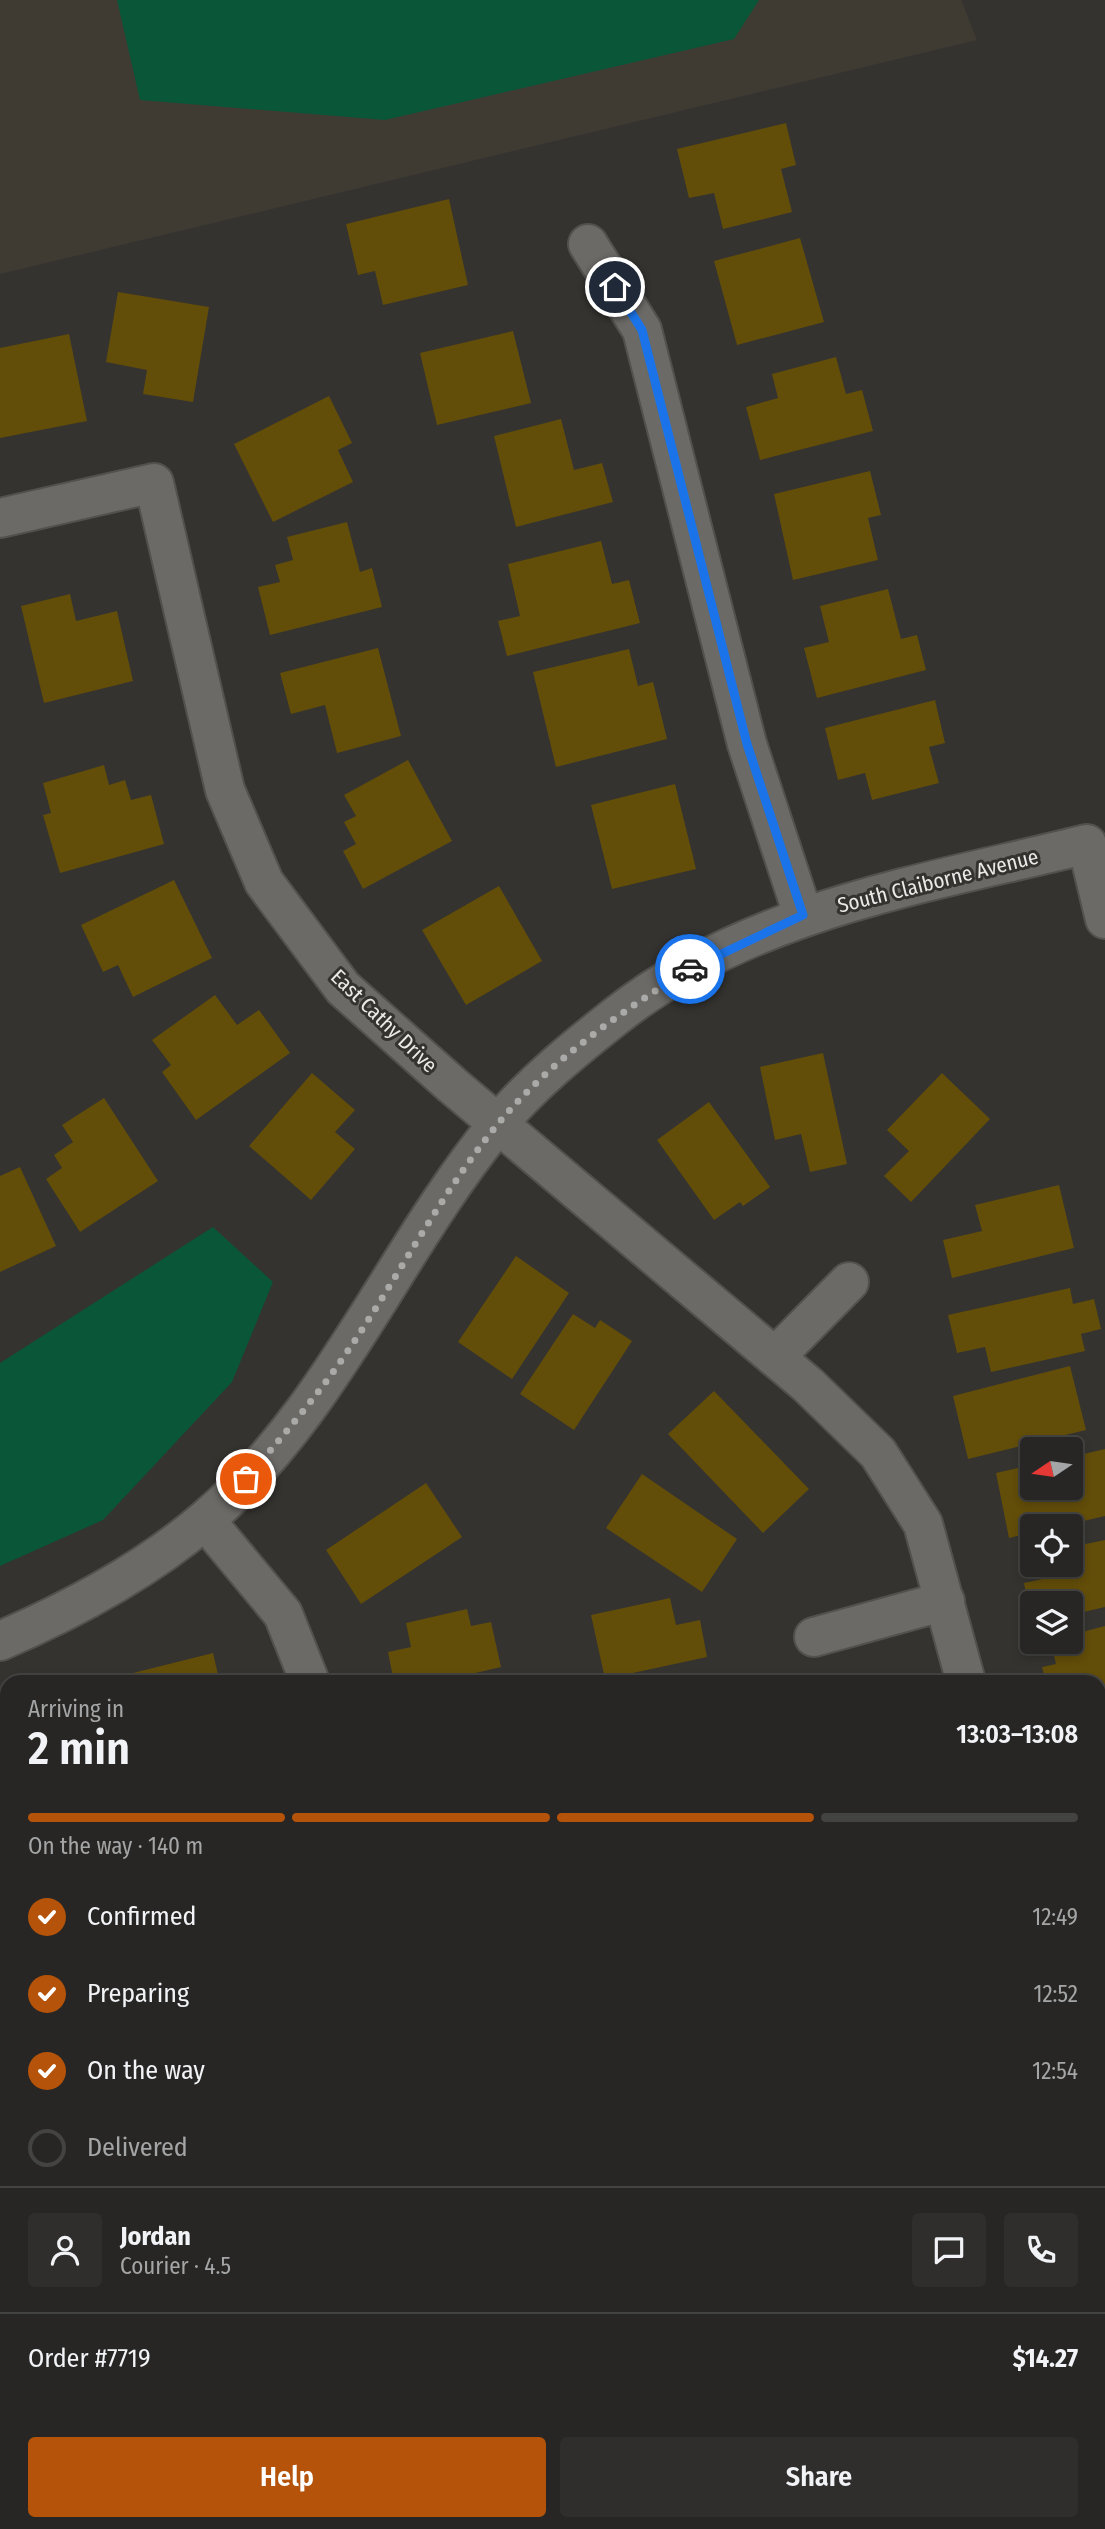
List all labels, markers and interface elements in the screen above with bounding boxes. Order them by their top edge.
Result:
pin [585,257,645,317]
icon: home [596,268,634,306]
street label: South Claiborne Avenue [835,843,1041,919]
courier [655,934,725,1004]
icon: car [671,950,709,988]
street label: East Cathy Drive [325,964,443,1078]
north arrow [1020,1437,1083,1500]
map controls [1020,1437,1083,1654]
pin [216,1449,276,1509]
icon: bag [227,1460,265,1498]
button: locate [1020,1514,1083,1577]
button: layers [1020,1591,1083,1654]
text: Arriving in [28,1695,124,1723]
text: 13:03–13:08 [956,1719,1078,1750]
text: 2 min [28,1721,130,1776]
text: On the way · 140 m [28,1832,203,1860]
icon: check [28,1898,66,1936]
text: Confirmed [87,1901,197,1932]
text: 12:49 [1032,1903,1078,1931]
icon: check [28,1975,66,2013]
text: Preparing [87,1978,189,2009]
text: 12:52 [1033,1980,1078,2008]
icon: check [28,2052,66,2090]
text: On the way [87,2055,205,2086]
text: 12:54 [1032,2057,1078,2085]
text: Delivered [87,2132,188,2163]
button: person [28,2213,102,2287]
button: chat [912,2213,986,2287]
button: phone [1004,2213,1078,2287]
text: Jordan [120,2221,191,2252]
text: Courier · 4.5 [120,2252,231,2280]
text: Order #7719 [28,2343,151,2374]
text: $14.27 [1013,2343,1078,2374]
button: Help [28,2437,546,2517]
button: Share [560,2437,1078,2517]

